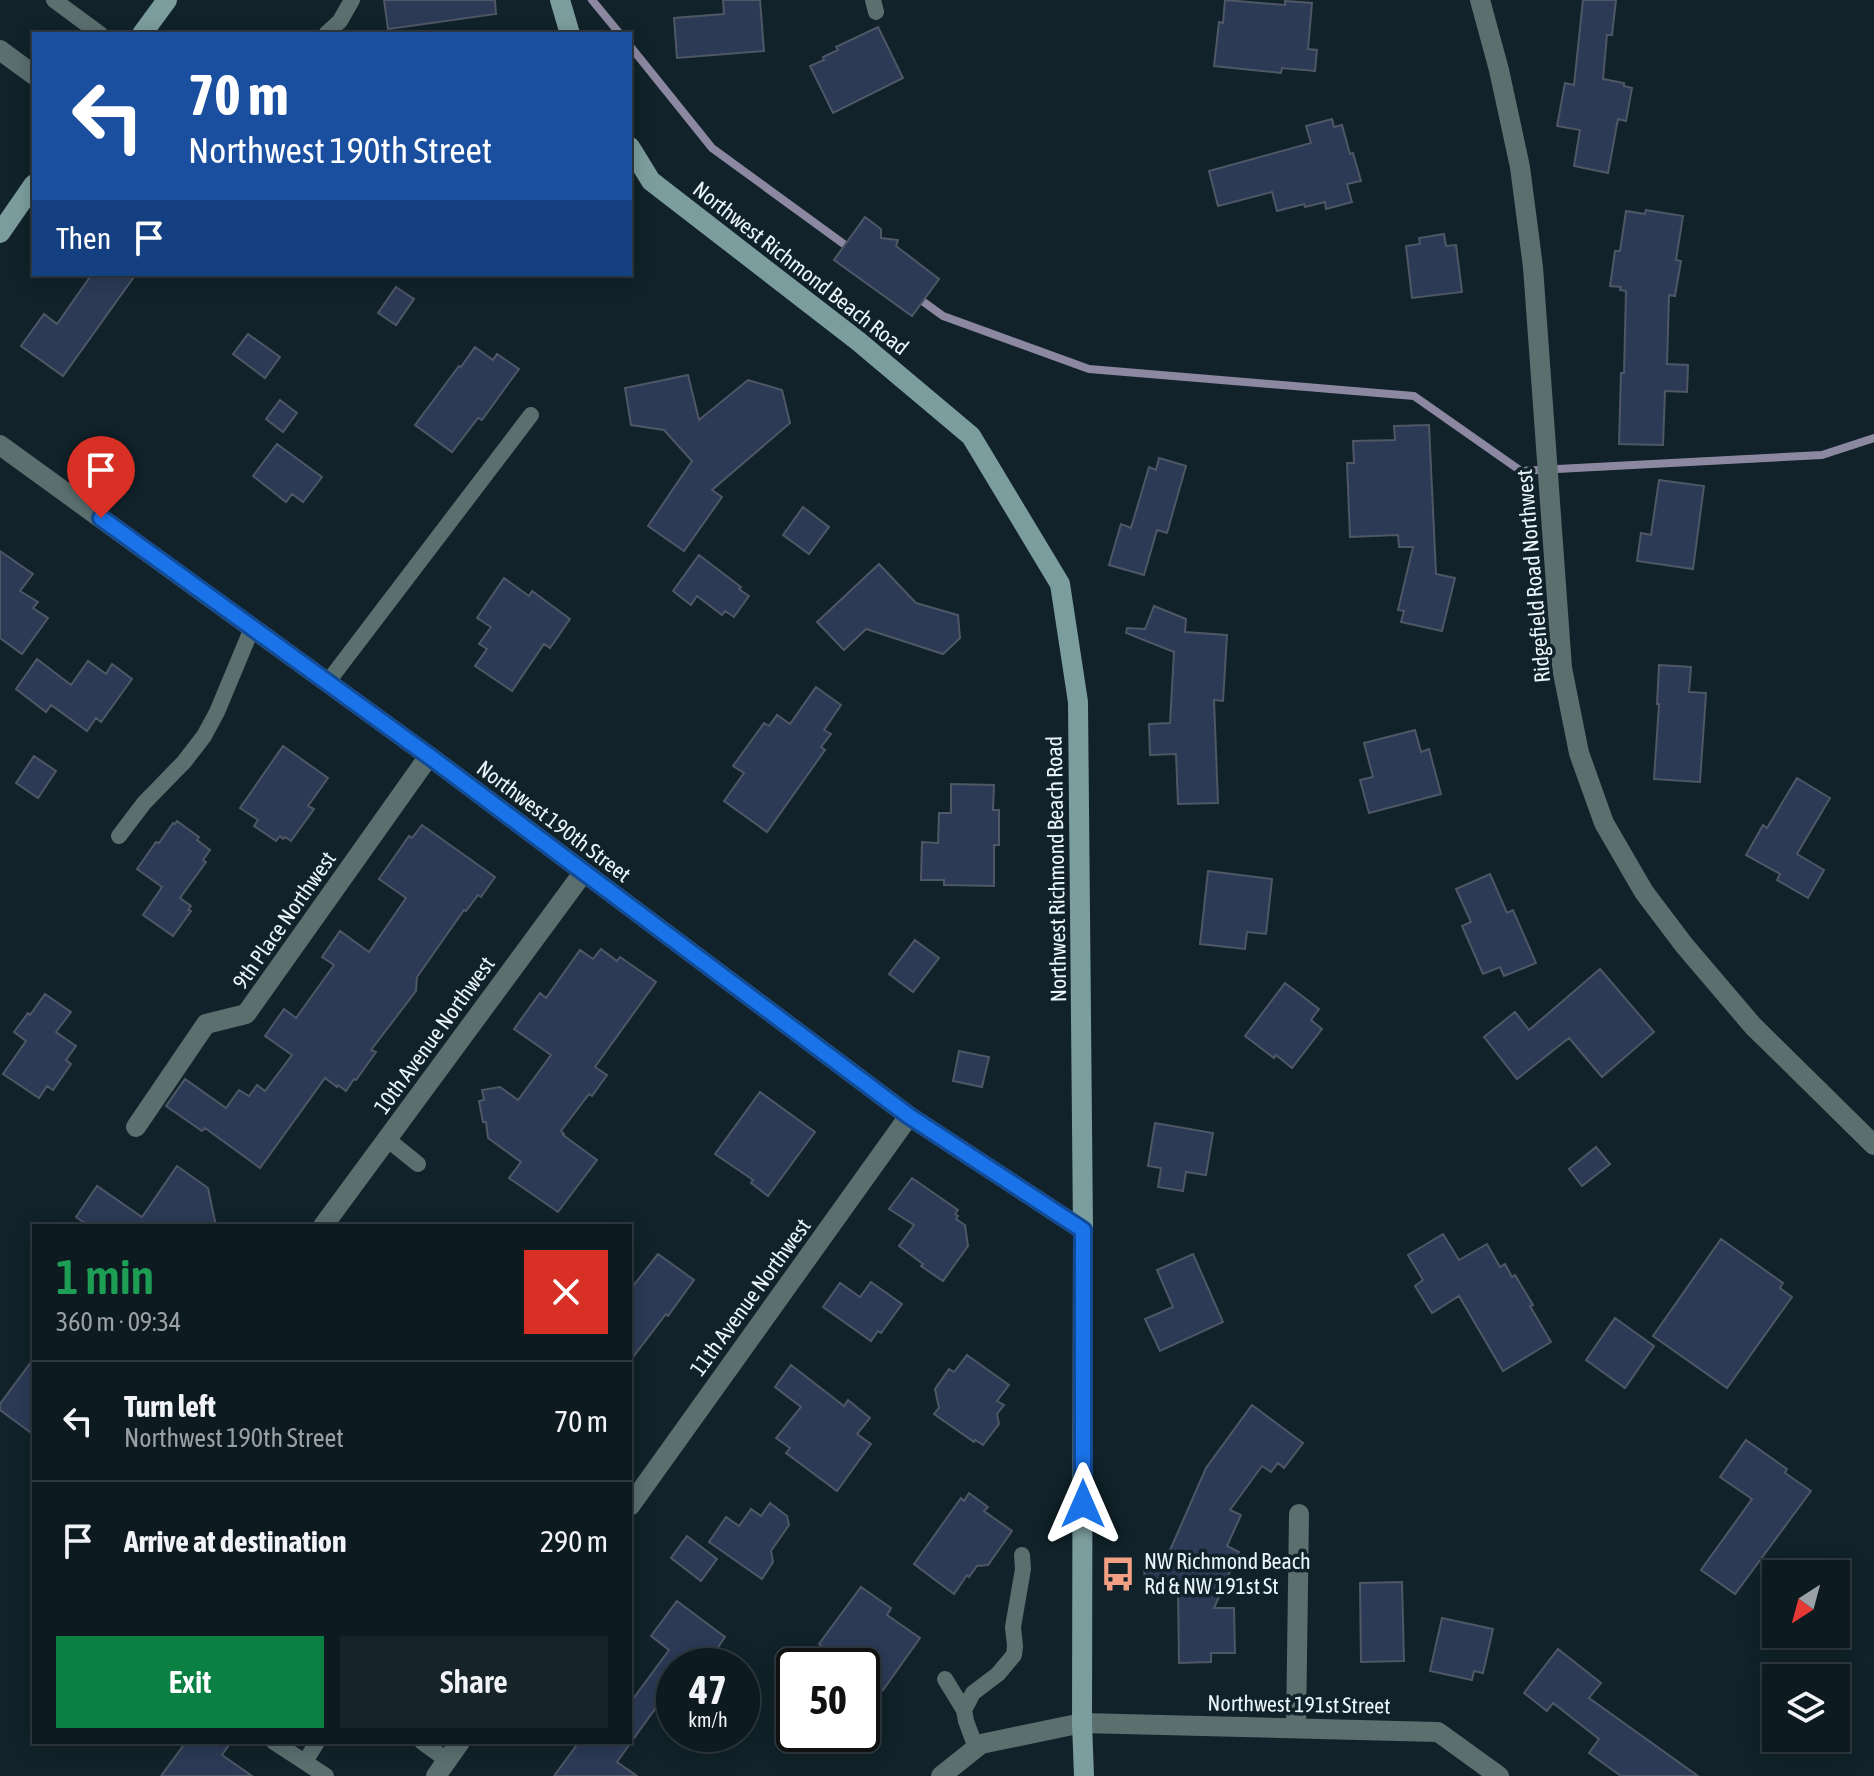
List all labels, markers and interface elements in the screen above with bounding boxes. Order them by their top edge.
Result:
text: 70 m [188,63,289,127]
icon: left [56,64,160,168]
text: Northwest 190th Street [188,129,492,171]
street label: Northwest Richmond Beach Road [688,176,914,360]
icon: arrive [127,216,171,260]
text: Then [56,221,111,255]
pin [67,436,135,518]
icon: arrive [79,448,123,492]
street label: Ridgefield Road Northwest [1511,468,1555,684]
street label: Northwest Richmond Beach Road [1041,736,1071,1002]
street label: Northwest 190th Street [472,755,636,887]
street label: 9th Place Northwest [227,846,341,994]
street label: 10th Avenue Northwest [368,951,500,1119]
street label: 11th Avenue Northwest [684,1213,816,1381]
text: 1 min [56,1249,154,1304]
button: close [524,1250,608,1334]
text: 360 m · 09:34 [56,1307,181,1337]
text: Turn left [124,1389,216,1423]
icon: left [56,1399,100,1443]
text: 70 m [554,1404,608,1438]
text: Northwest 190th Street [124,1423,344,1453]
position arrow [1041,1462,1125,1546]
icon: arrive [56,1519,100,1563]
text: Arrive at destination [124,1524,346,1558]
text: 290 m [540,1524,608,1558]
place label: NW Richmond Beach Rd & NW 191st St [1144,1548,1311,1599]
bus stop icon: NW Richmond Beach Rd & NW 191st St [1099,1555,1137,1593]
north arrow [1762,1560,1850,1648]
map controls [1762,1560,1850,1752]
button: Exit [56,1636,324,1728]
button: Share [340,1636,608,1728]
speed limit sign: 50 [776,1648,880,1752]
button: layers [1762,1664,1850,1752]
text: 47 [689,1667,727,1712]
street label: Northwest 191st Street [1207,1689,1391,1719]
text: km/h [688,1708,728,1731]

